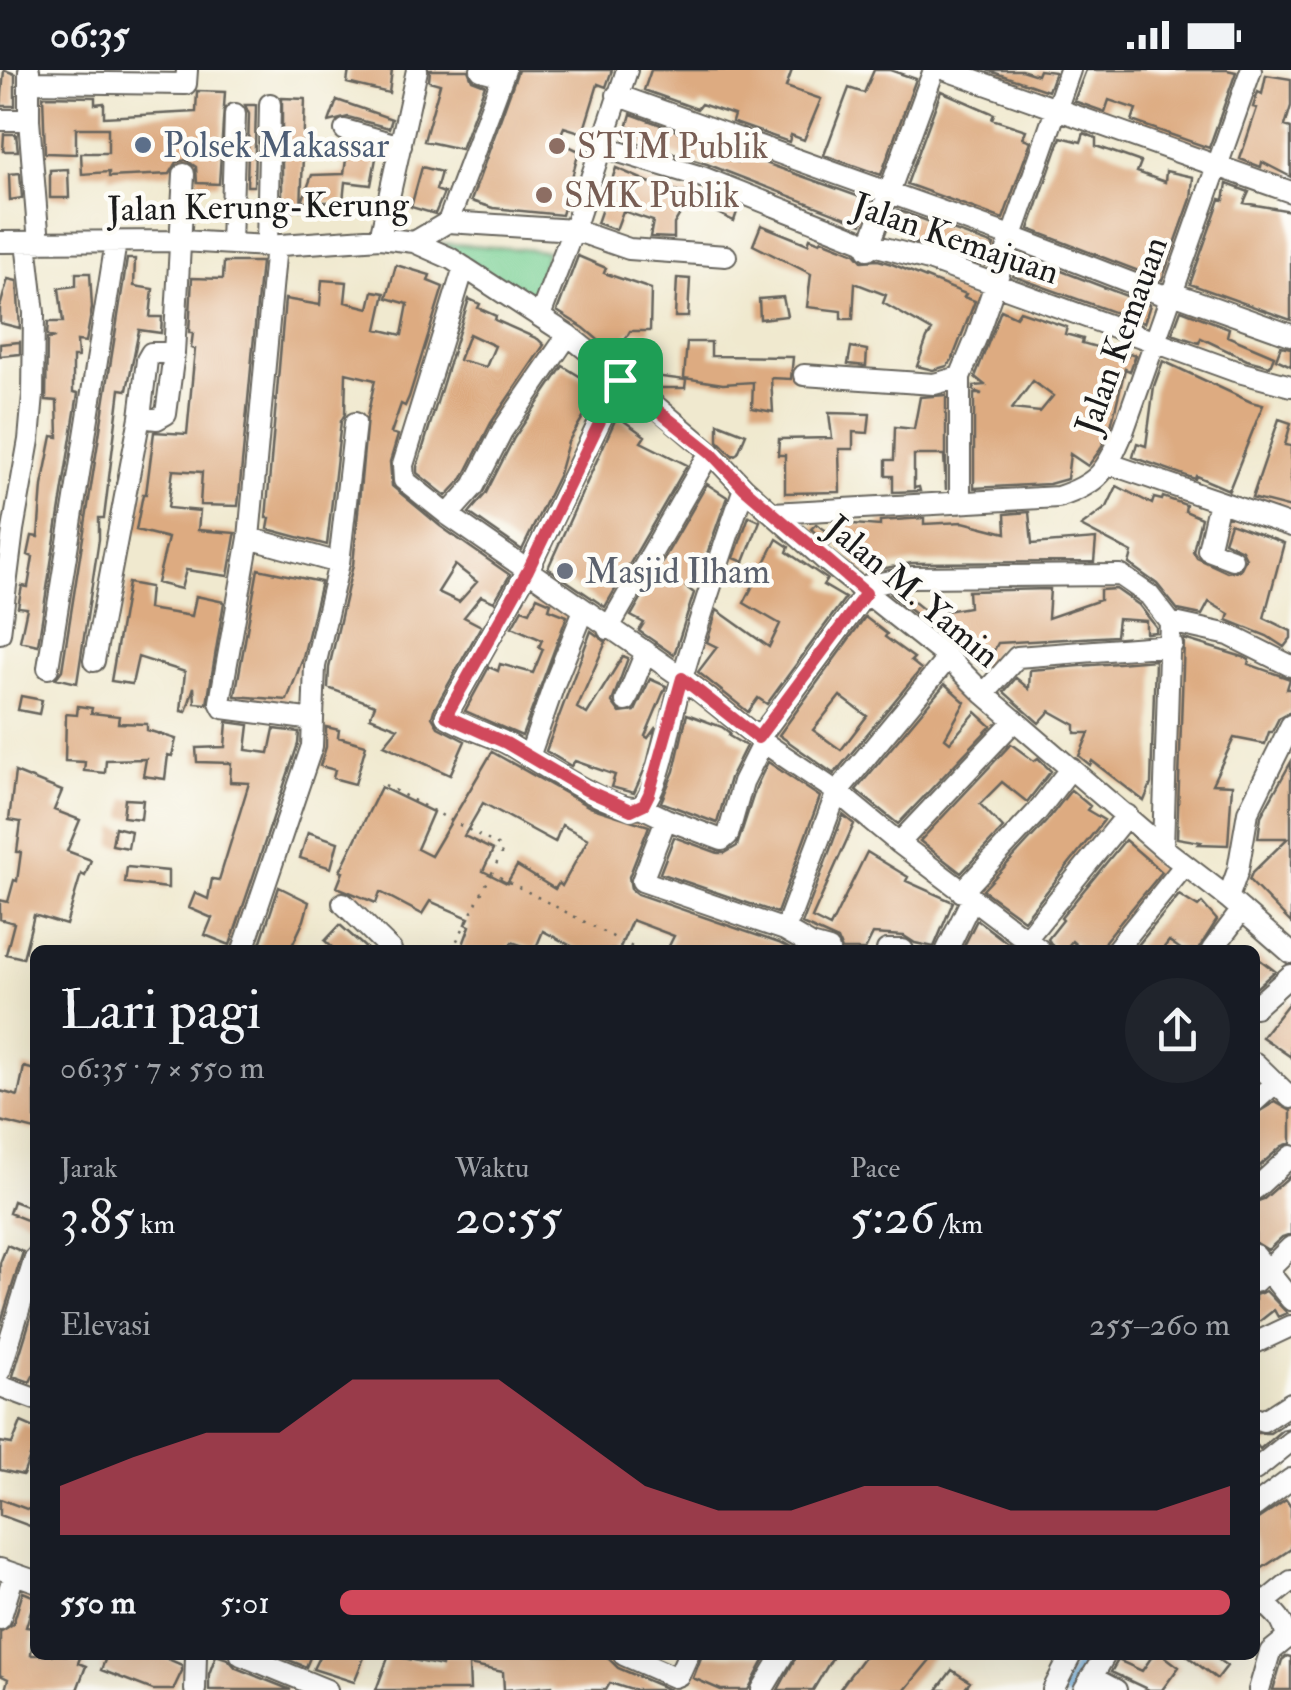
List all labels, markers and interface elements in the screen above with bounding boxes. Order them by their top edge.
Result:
text: 06:35 [50,11,129,59]
place label: Polsek Makassar [163,124,389,168]
place label: STIM Publik [577,125,769,169]
marker: Polsek Makassar [132,134,154,156]
marker: STIM Publik [546,135,568,157]
place label: SMK Publik [564,174,740,218]
street label: Jalan Kerung-Kerung [106,182,410,232]
street label: Jalan Kemajuan [846,183,1065,295]
marker: SMK Publik [533,184,555,206]
street label: Jalan Kemauan [1065,230,1178,441]
pin [578,338,663,423]
icon: arrive [593,353,648,408]
street label: Jalan M. Yamin [815,505,1009,678]
place label: Masjid Ilham [585,550,770,594]
marker: Masjid Ilham [554,560,576,582]
text: Lari pagi [60,976,261,1045]
button: share [1125,978,1230,1083]
text: 06:35 · 7 × 550 m [60,1048,265,1088]
text: Jarak [60,1151,118,1186]
text: Waktu [455,1151,529,1186]
text: Pace [850,1151,900,1186]
text: 3.85 [60,1186,134,1249]
text: 20:55 [455,1186,562,1249]
text: 5:26 [850,1186,935,1249]
text: km [134,1207,175,1242]
text: /km [935,1207,983,1242]
text: Elevasi [60,1305,151,1345]
text: 255–260 m [1089,1305,1230,1345]
text: 550 m [60,1583,136,1623]
text: 5:01 [220,1583,270,1623]

